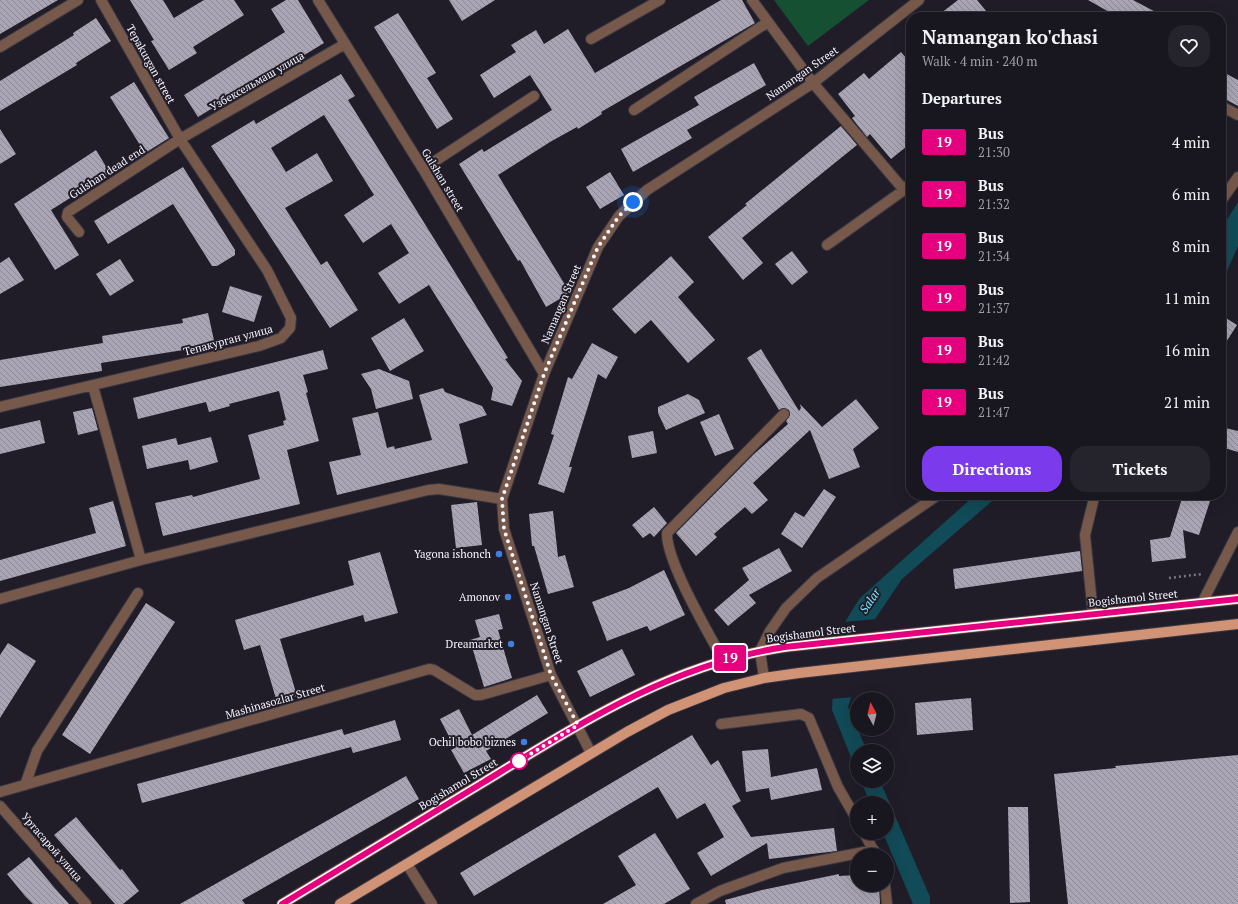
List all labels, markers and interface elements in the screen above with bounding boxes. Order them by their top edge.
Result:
street label: Tepakurgan street [123,22,179,106]
text: Namangan ko'chasi [922,24,1098,49]
button: heart [1168,25,1210,67]
street label: Namangan Street [763,43,841,103]
street label: Узбексельмаш улица [207,48,307,114]
text: Walk · 4 min · 240 m [922,52,1037,70]
text: Departures [922,88,1002,108]
text: Bus [978,123,1004,143]
text: 19 [936,132,952,151]
text: 4 min [1172,132,1210,152]
street label: Gulshan dead end [67,142,147,202]
text: 21:30 [978,143,1010,161]
street label: Gulshan street [419,146,467,214]
text: Bus [978,175,1004,195]
text: 19 [936,184,952,203]
text: 6 min [1172,184,1210,204]
your location [623,192,643,212]
text: 21:32 [978,195,1010,213]
text: Bus [978,227,1004,247]
text: 19 [936,236,952,255]
text: 8 min [1172,236,1210,256]
text: 21:34 [978,247,1010,265]
street label: Namangan Street [538,262,584,346]
text: Bus [978,279,1004,299]
text: 19 [936,288,952,307]
text: 11 min [1164,288,1210,308]
text: 21:37 [978,299,1010,317]
street label: Тепакурган улица [182,321,275,359]
text: Bus [978,331,1004,351]
text: 19 [936,340,952,359]
text: 16 min [1164,340,1210,360]
text: 21:42 [978,351,1010,369]
text: Bus [978,383,1004,403]
text: 19 [936,392,952,411]
text: 21 min [1164,392,1210,412]
text: 21:47 [978,403,1010,421]
button: Directions [922,446,1062,492]
button: Tickets [1070,446,1210,492]
place label: Yagona ishonch [414,547,492,561]
marker: Yagona ishonch [494,549,504,559]
street label: Namangan Street [527,580,567,666]
water label: Salar [856,584,884,616]
street label: Bogishamol Street [1088,586,1178,610]
place label: Amonov [459,590,500,604]
marker: Amonov [503,592,513,602]
street label: Bogishamol Street [766,621,856,645]
place label: Dreamarket [445,637,503,651]
marker: Dreamarket [506,639,516,649]
line badge: 19 [712,645,748,671]
text: 19 [722,648,738,667]
street label: Mashinasozlar Street [224,680,326,722]
north arrow [850,692,894,736]
map controls [850,692,894,892]
place label: Ochil bobo biznes [429,735,516,749]
marker: Ochil bobo biznes [519,737,529,747]
button: layers [850,744,894,788]
unlabelled marker [510,752,528,770]
street label: Bogishamol Street [416,755,500,813]
button: + [850,796,894,840]
street label: Уртасарой улица [18,810,86,884]
button: − [850,848,894,892]

